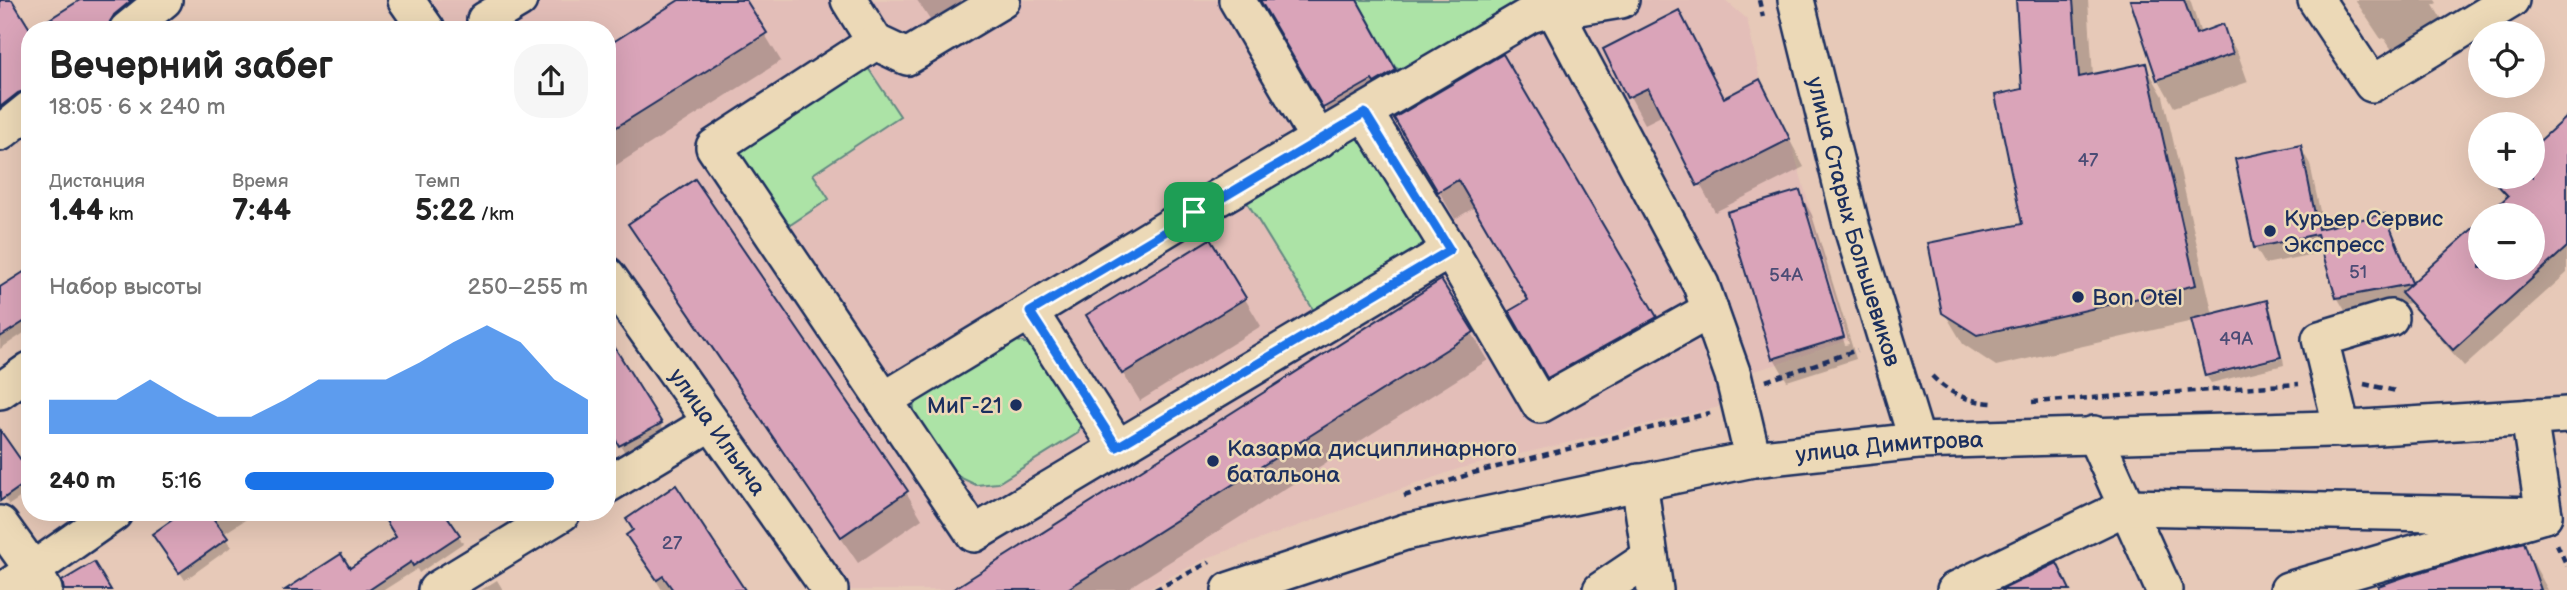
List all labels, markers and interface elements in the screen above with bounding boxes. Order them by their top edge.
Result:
map controls [2468,21,2545,280]
button: locate [2468,21,2545,98]
text: Вечерний забег [49,44,333,89]
button: share [514,44,588,118]
street label: улица Старых Большевиков [1800,74,1906,370]
text: 18:05 · 6 × 240 m [49,93,225,121]
button: + [2468,112,2545,189]
house number: 47 [2078,149,2099,172]
text: Дистанция [49,170,145,193]
text: Время [232,170,288,193]
text: Темп [415,170,460,193]
pin [1164,182,1224,242]
text: 1.44 [49,193,104,229]
text: 7:44 [232,193,291,229]
text: 5:22 [415,193,475,229]
icon: arrive [1175,193,1213,231]
text: km [104,203,134,226]
text: /km [475,203,514,226]
button: − [2468,203,2545,280]
place label: Курьер Сервис Экспресс [2284,205,2443,259]
marker: Курьер Сервис Экспресс [2262,223,2278,239]
house number: 51 [2349,261,2367,284]
house number: 54А [1769,264,1803,287]
text: Набор высоты [49,273,202,301]
text: 250–255 m [467,273,588,301]
place label: Bon Otel [2092,284,2183,312]
marker: Bon Otel [2070,289,2086,305]
house number: 49А [2219,328,2254,351]
street label: улица Ильича [662,363,772,502]
place label: МиГ-21 [927,392,1002,420]
marker: МиГ-21 [1008,397,1024,413]
street label: улица Димитрова [1794,426,1984,469]
place label: Казарма дисциплинарного батальона [1227,435,1517,489]
marker: Казарма дисциплинарного батальона [1205,453,1221,469]
text: 240 m [49,467,116,495]
text: 5:16 [161,467,202,495]
house number: 27 [662,532,683,555]

